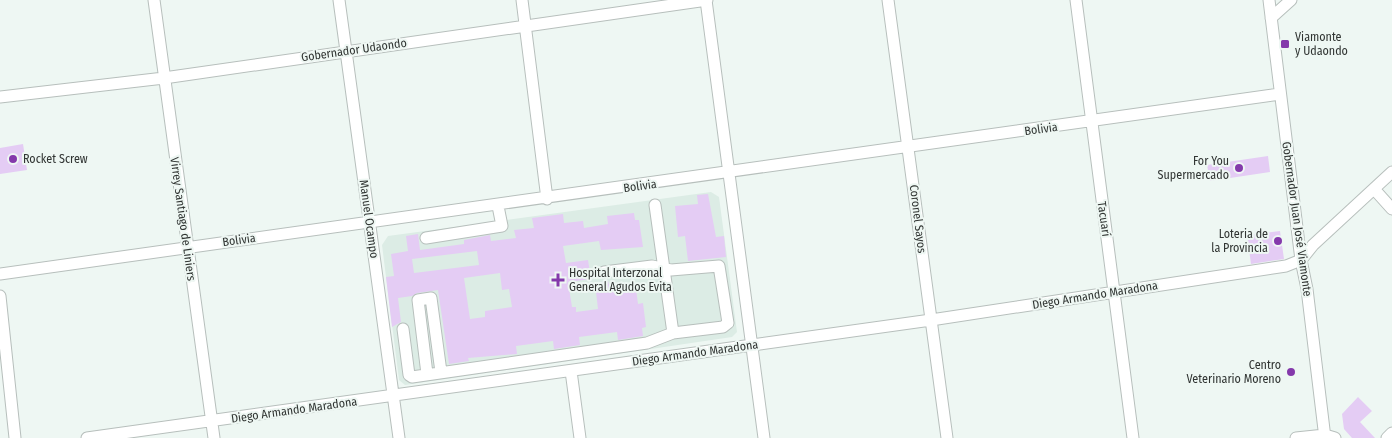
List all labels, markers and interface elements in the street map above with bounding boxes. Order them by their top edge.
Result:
place label: Viamonte y Udaondo [1295,30,1348,58]
street label: Gobernador Udaondo [300,36,408,64]
marker: Viamonte y Udaondo [1279,38,1291,50]
street label: Bolivia [1024,120,1059,138]
street label: Gobernador Juan José Viamonte [1279,141,1315,297]
place label: Rocket Screw [23,152,88,166]
marker: Rocket Screw [7,153,19,165]
place label: For You Supermercado [1158,154,1229,182]
street label: Virrey Santiago de Liniers [167,156,199,282]
marker: For You Supermercado [1233,162,1245,174]
street label: Bolivia [623,177,658,195]
street label: Manuel Ocampo [357,179,381,259]
street label: Coronel Sayos [907,184,929,254]
street label: Tacuarí [1095,201,1113,237]
place label: Loteria de la Provincia [1211,227,1268,255]
street label: Bolivia [222,231,257,249]
marker: Loteria de la Provincia [1272,235,1284,247]
place label: Hospital Interzonal General Agudos Evita [569,266,672,294]
marker: Hospital Interzonal General Agudos Evita [551,273,565,287]
street label: Diego Armando Maradona [1031,278,1159,312]
street label: Diego Armando Maradona [631,337,759,369]
place label: Centro Veterinario Moreno [1187,358,1281,386]
marker: Centro Veterinario Moreno [1285,366,1297,378]
street label: Diego Armando Maradona [230,394,358,426]

